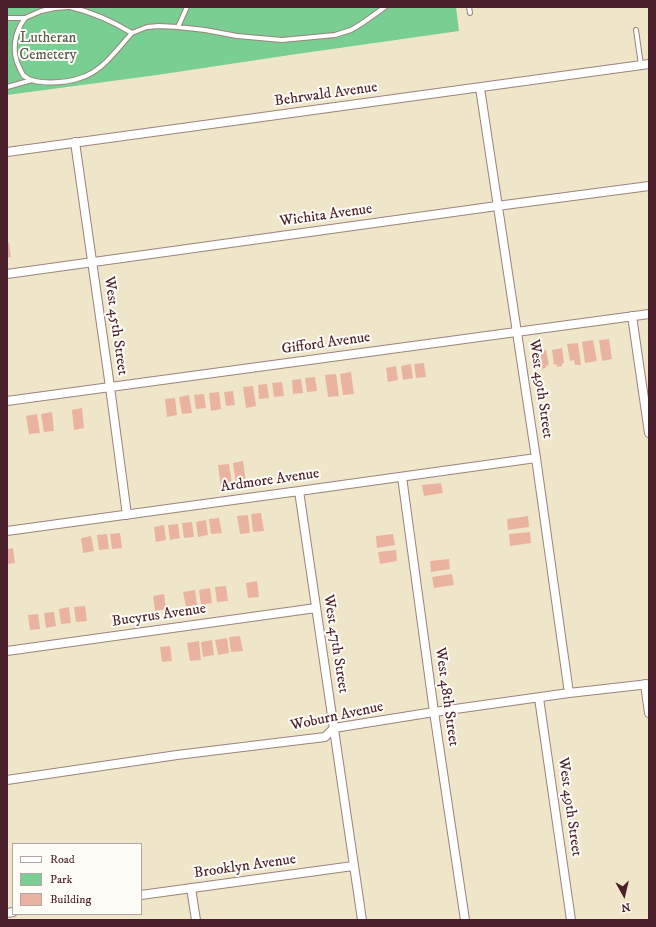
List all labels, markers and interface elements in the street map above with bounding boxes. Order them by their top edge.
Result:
park label: Lutheran Cemetery [19,30,77,65]
street label: Behrwald Avenue [273,79,379,111]
street label: Wichita Avenue [279,201,373,231]
street label: West 45th Street [99,275,131,377]
street label: Gifford Avenue [280,329,372,359]
street label: West 49th Street [524,338,556,440]
street label: Ardmore Avenue [220,465,320,497]
street label: West 47th Street [318,593,352,695]
street label: Bucyrus Avenue [111,601,207,631]
street label: West 48th Street [430,646,462,748]
street label: Woburn Avenue [289,698,385,736]
street label: West 49th Street [553,756,585,858]
legend [12,843,142,915]
street label: Brooklyn Avenue [193,851,297,883]
text: Road [50,852,75,867]
text: Park [50,872,72,887]
north arrow [604,875,644,915]
text: Building [50,892,91,907]
text: N [620,899,631,914]

